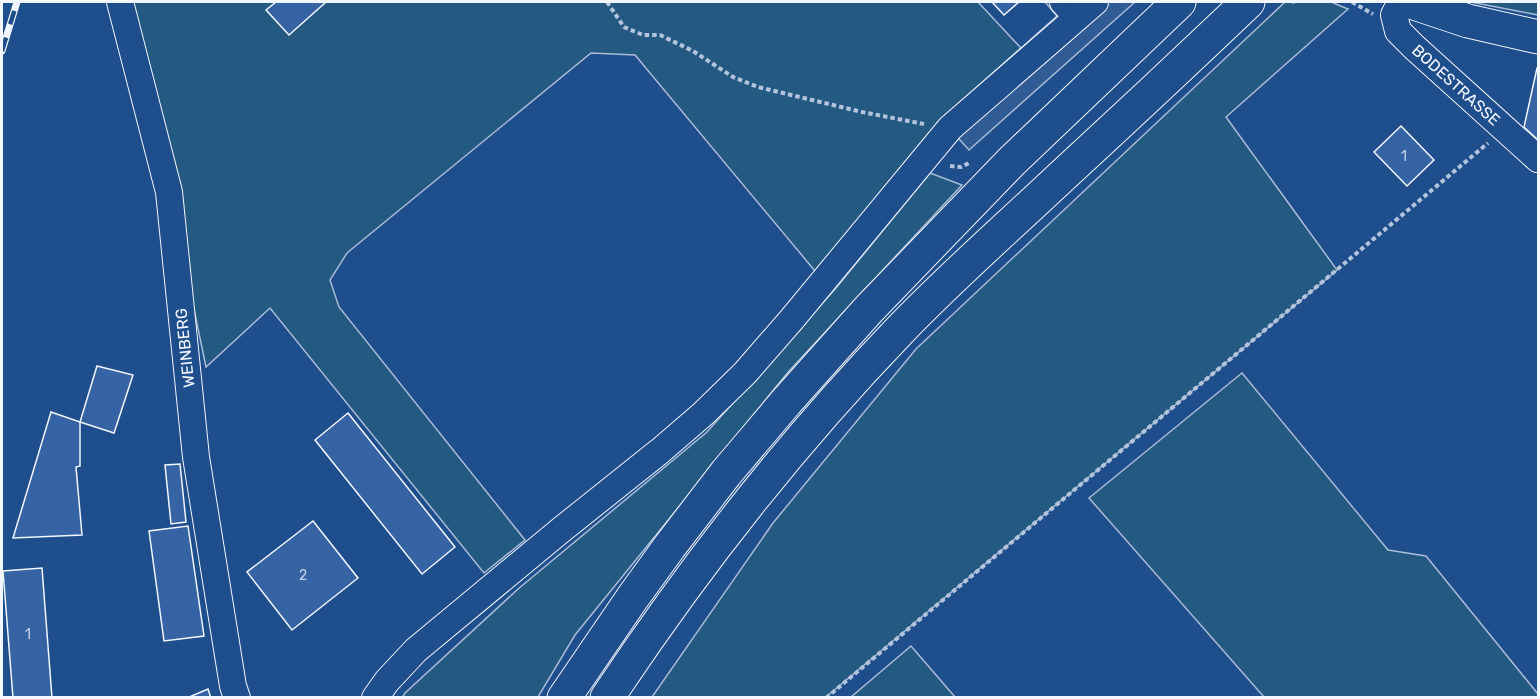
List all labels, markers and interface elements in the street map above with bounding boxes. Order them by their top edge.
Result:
street label: BODESTRASSE [1408,40,1504,130]
house number: 1 [1401,148,1407,165]
street label: WEINBERG [171,307,199,389]
house number: 2 [299,567,307,584]
house number: 1 [25,626,31,643]

